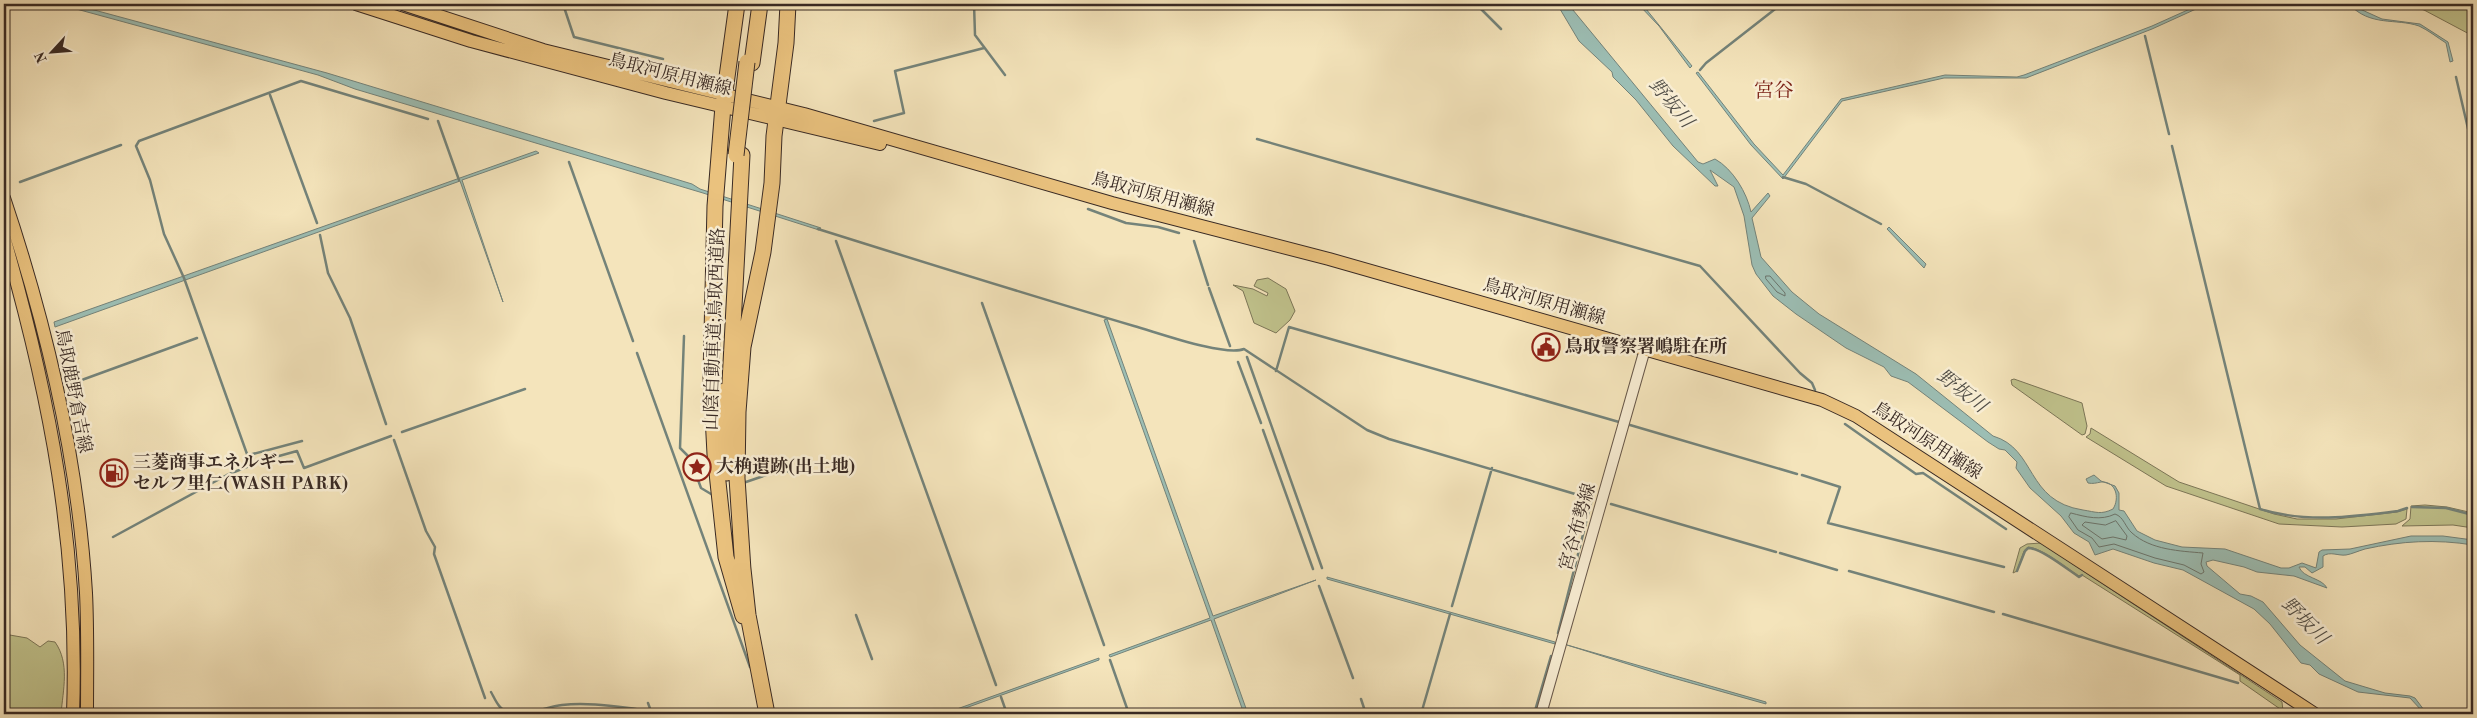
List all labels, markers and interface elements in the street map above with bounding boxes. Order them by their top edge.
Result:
north arrow [28,28,78,78]
text: N [32,49,50,65]
street label: 鳥取河原用瀬線 [607,49,734,99]
water label: 野坂川 [1644,75,1698,133]
district label: 宮谷 [1754,80,1794,102]
street label: 鳥取河原用瀬線 [1090,168,1217,220]
street label: 山陰自動車道;鳥取西道路 [700,227,728,431]
street label: 鳥取河原用瀬線 [1481,274,1608,328]
street label: 鳥取鹿野倉吉線 [52,327,96,455]
public building icon: 鳥取警察署嶋駐在所 [1531,332,1561,362]
place label: 鳥取警察署嶋駐在所 [1565,336,1727,356]
water label: 野坂川 [1933,365,1992,418]
street label: 鳥取河原用瀬線 [1869,397,1986,483]
place label: 三菱商事エネルギー セルフ里仁(WASH PARK) [133,452,348,493]
place icon: 大桷遺跡(出土地) [682,452,712,482]
place label: 大桷遺跡(出土地) [716,456,855,476]
fuel station icon: 三菱商事エネルギー セルフ里仁(WASH PARK) [99,458,129,488]
street label: 宮谷布勢線 [1555,481,1599,573]
water label: 野坂川 [2277,594,2334,650]

